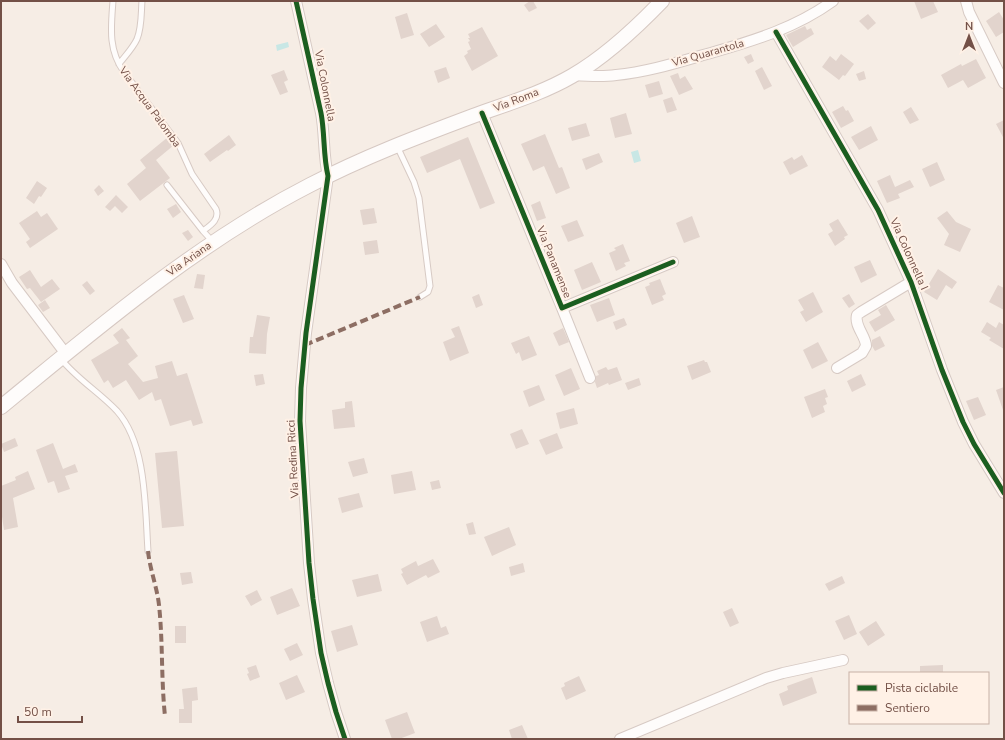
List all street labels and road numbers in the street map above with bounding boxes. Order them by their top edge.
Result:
street label: Via Quarantola [669,36,746,71]
street label: Via Colonnella [311,48,339,123]
street label: Via Acqua Palomba [115,63,185,151]
street label: Via Roma [490,84,541,116]
street label: Via Colonnella I [886,215,932,292]
street label: Via Panamense [532,223,575,300]
street label: Via Ariana [163,238,214,280]
street label: Via Redina Ricci [283,420,303,499]

